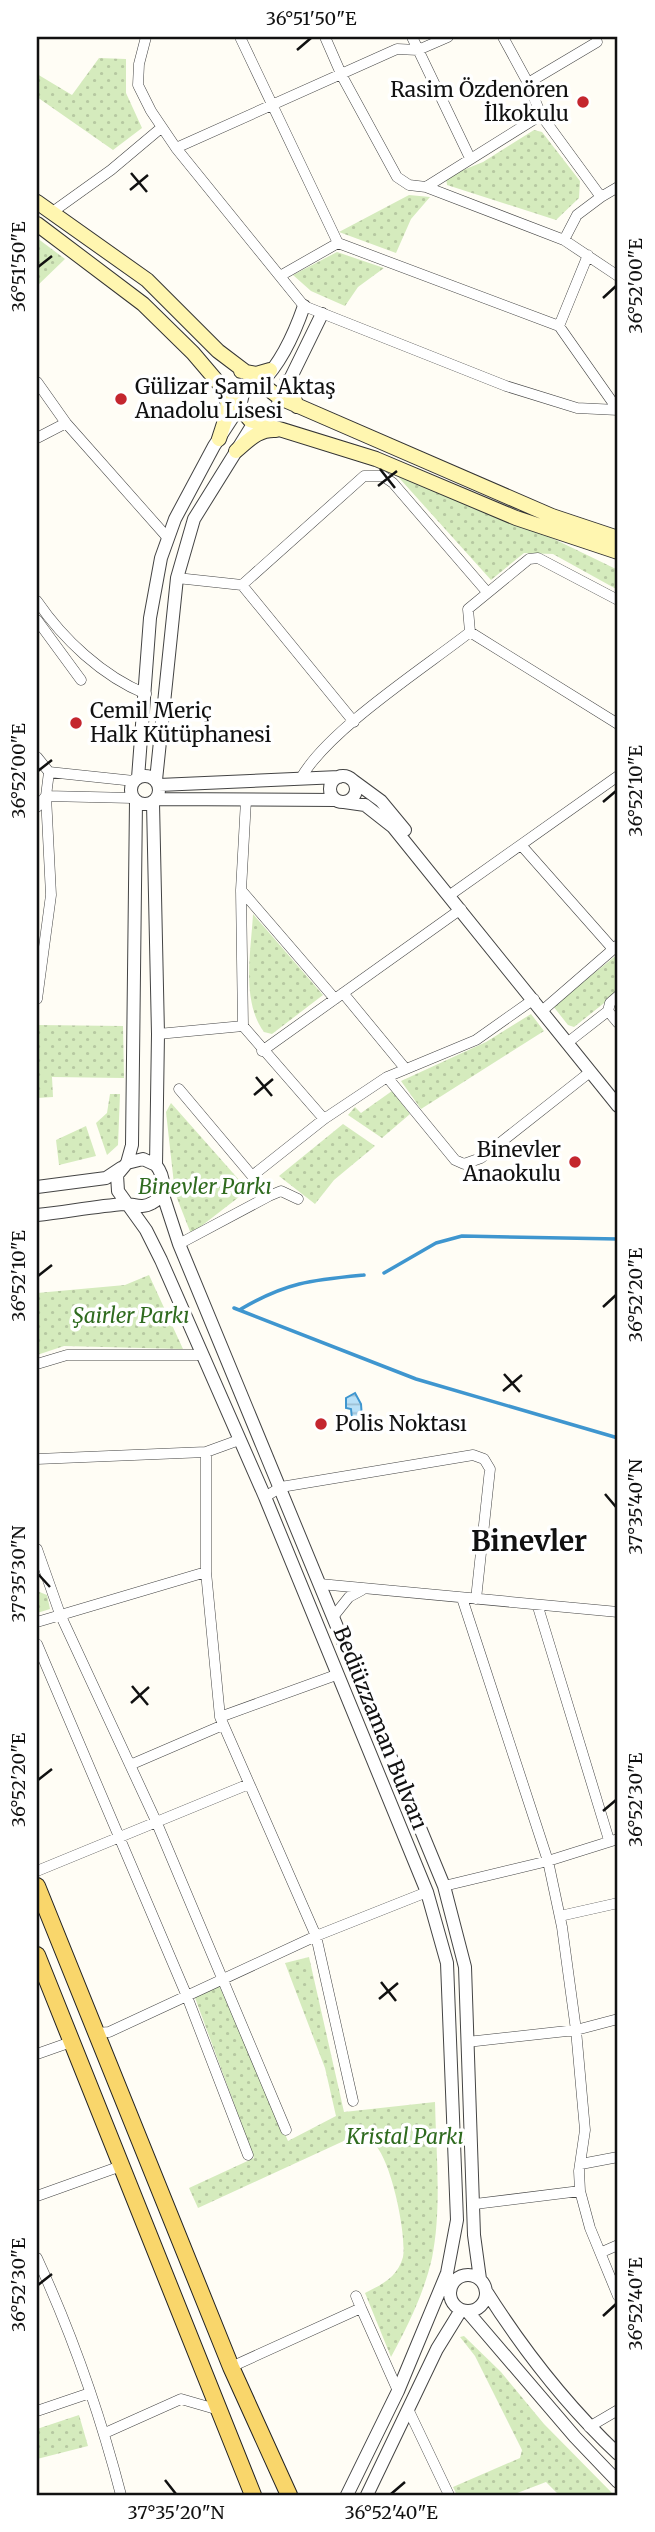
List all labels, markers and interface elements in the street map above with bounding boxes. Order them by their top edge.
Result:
text: 36°51'50"E [266,7,357,30]
place label: Rasim Özdenören İlkokulu [390,76,569,127]
marker: Rasim Özdenören İlkokulu [575,94,591,110]
text: 36°51'50"E [7,221,30,312]
text: 36°52'00"E [624,238,647,334]
place label: Gülizar Şamil Aktaş Anadolu Lisesi [134,373,336,424]
marker: Gülizar Şamil Aktaş Anadolu Lisesi [113,391,129,407]
place label: Cemil Meriç Halk Kütüphanesi [90,697,271,748]
marker: Cemil Meriç Halk Kütüphanesi [68,715,84,731]
text: 36°52'00"E [7,723,30,819]
text: 36°52'10"E [624,745,647,837]
place label: Binevler Anaokulu [462,1136,561,1187]
marker: Binevler Anaokulu [567,1154,583,1170]
park label: Binevler Parkı [138,1173,272,1200]
text: 36°52'10"E [7,1230,30,1322]
text: 36°52'20"E [624,1247,647,1342]
park label: Şairler Parkı [72,1302,190,1329]
place label: Polis Noktası [335,1410,467,1437]
marker: Polis Noktası [313,1416,329,1432]
text: 37°35'40"N [624,1459,647,1555]
district label: Binevler [471,1523,587,1559]
text: 37°35'30"N [7,1526,30,1622]
street label: Bediüzzaman Bulvarı [327,1622,434,1834]
text: 36°52'20"E [7,1732,30,1827]
text: 36°52'30"E [624,1752,647,1847]
park label: Kristal Parkı [345,2123,464,2150]
text: 36°52'30"E [7,2237,30,2332]
text: 36°52'40"E [624,2257,647,2351]
text: 37°35'20"N [127,2501,225,2524]
text: 36°52'40"E [344,2501,438,2524]

